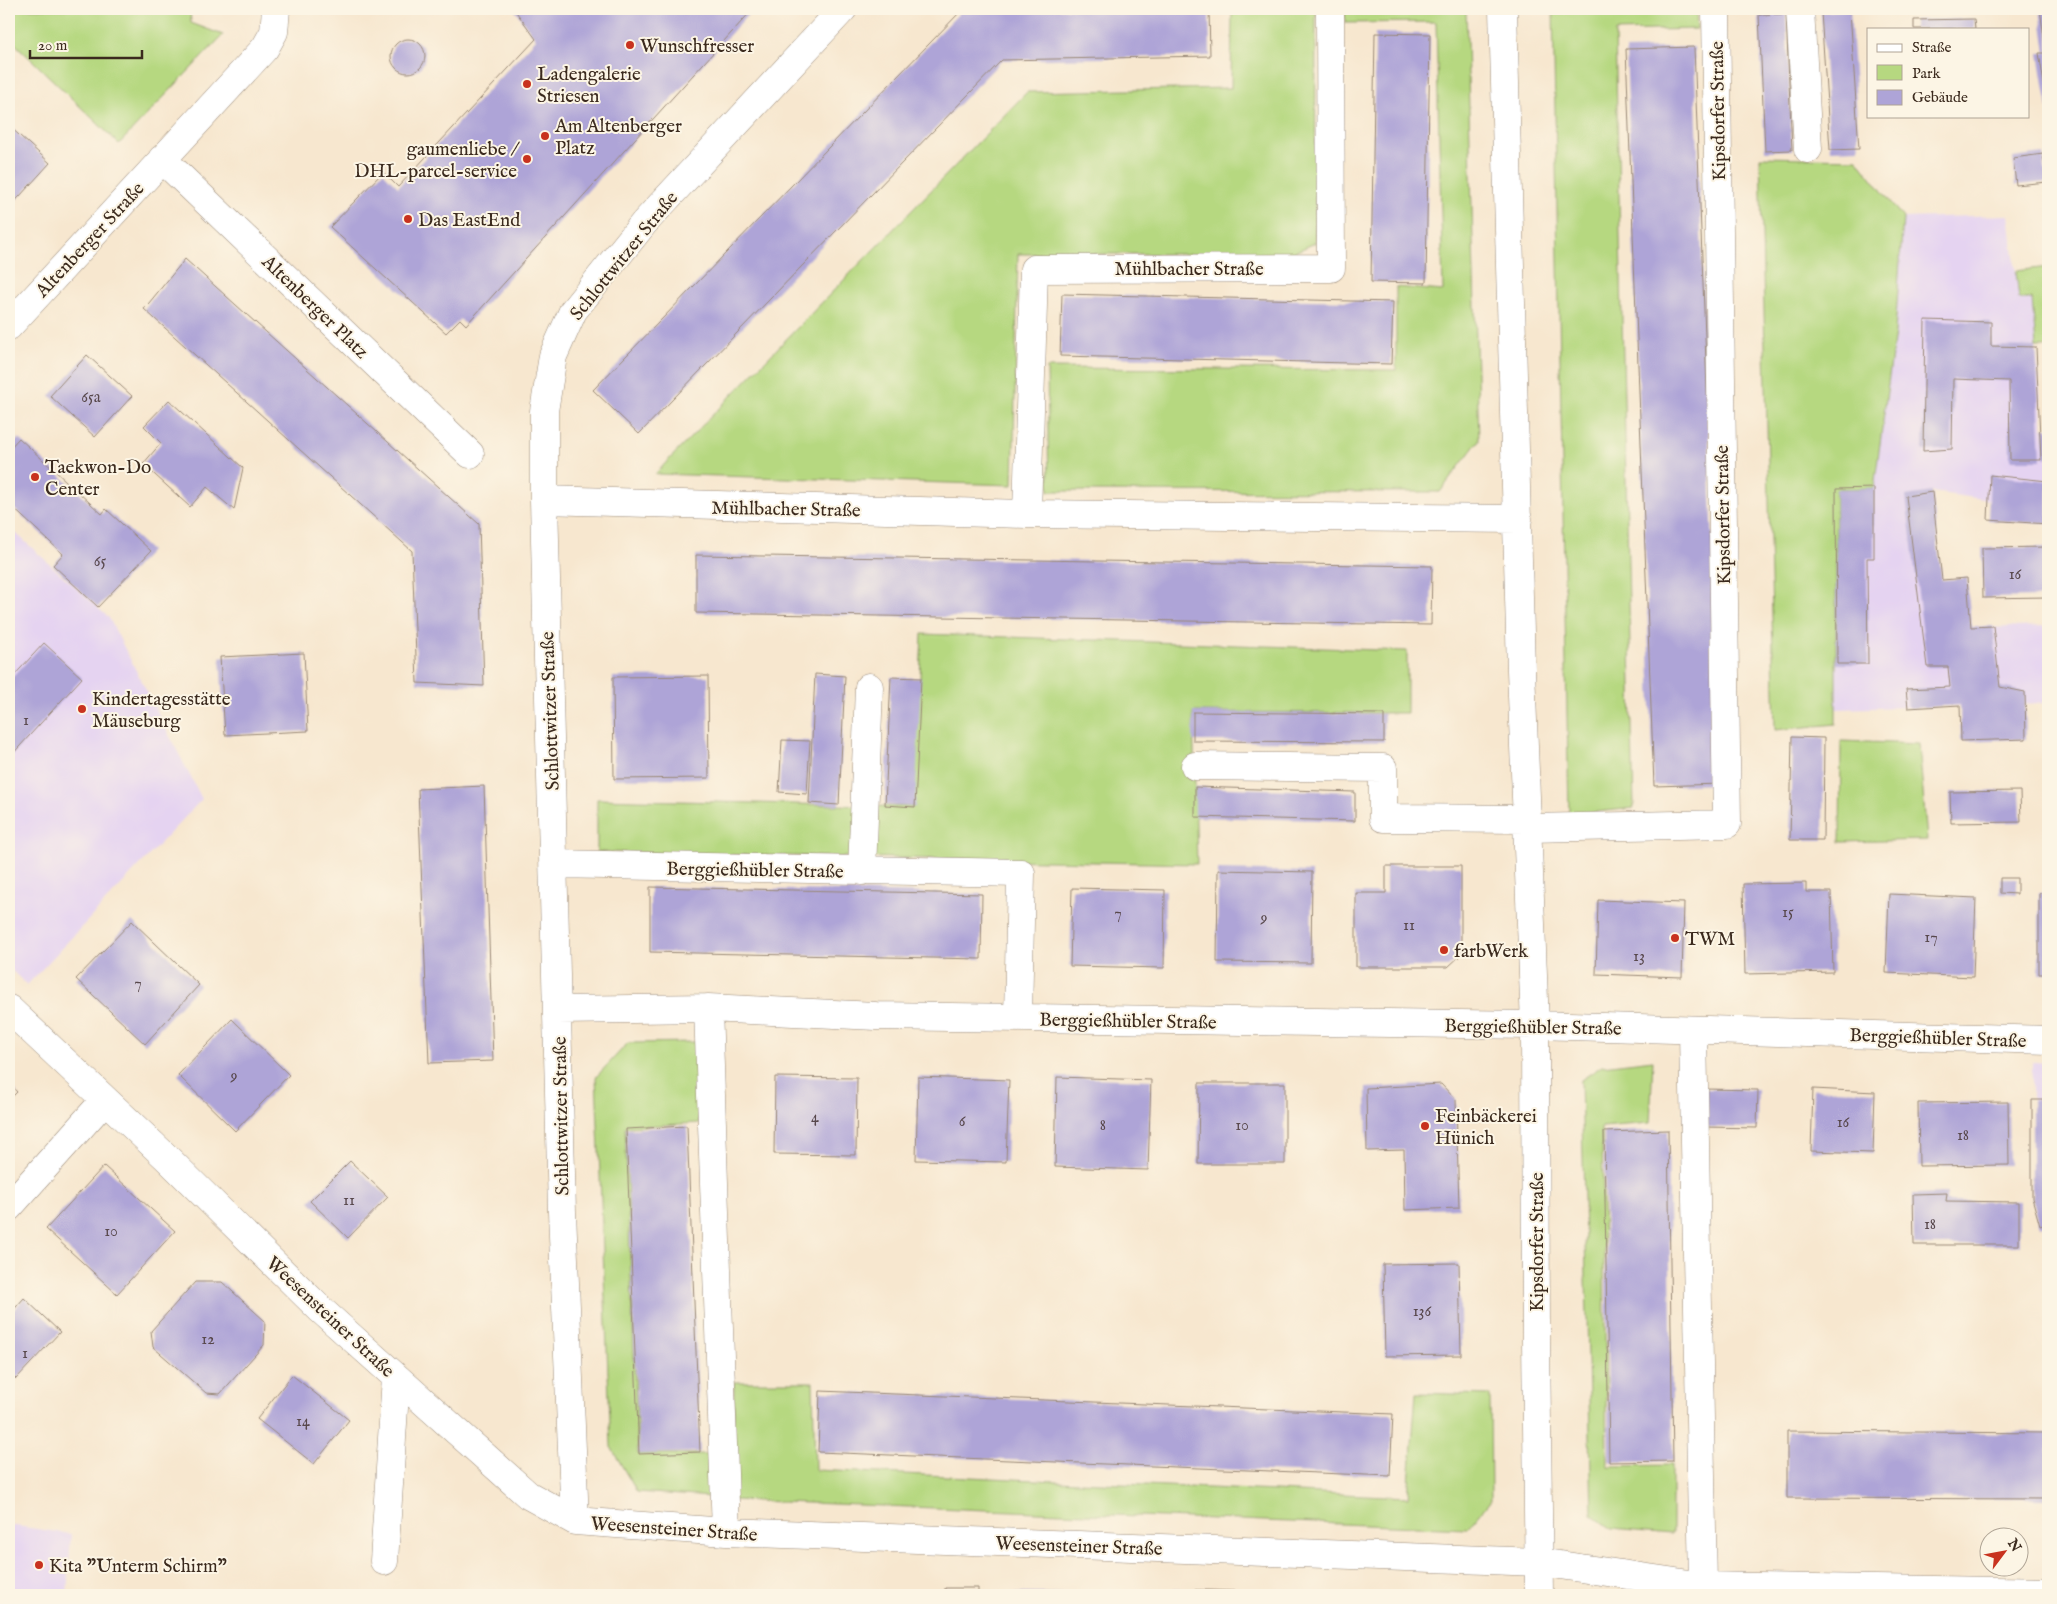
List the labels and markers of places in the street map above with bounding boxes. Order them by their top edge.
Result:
place label: Wunschfresser [640,35,754,59]
marker: Wunschfresser [624,39,636,51]
place label: Ladengalerie Striesen [537,63,641,109]
marker: Ladengalerie Striesen [521,78,533,90]
place label: Am Altenberger Platz [554,115,682,161]
marker: Am Altenberger Platz [539,130,551,142]
place label: gaumenliebe / DHL-parcel-service [354,138,521,184]
marker: gaumenliebe / DHL-parcel-service [521,153,533,165]
place label: Das EastEnd [418,209,521,233]
marker: Das EastEnd [402,213,414,225]
place label: Taekwon-Do Center [45,456,151,502]
marker: Taekwon-Do Center [29,471,41,483]
place label: Kindertagesstätte Mäuseburg [92,688,231,734]
marker: Kindertagesstätte Mäuseburg [76,703,88,715]
place label: TWM [1685,928,1735,952]
marker: TWM [1669,932,1681,944]
place label: farbWerk [1454,940,1529,964]
marker: farbWerk [1438,944,1450,956]
place label: Feinbäckerei Hünich [1435,1105,1537,1151]
marker: Feinbäckerei Hünich [1419,1120,1431,1132]
place label: Kita "Unterm Schirm" [49,1555,227,1579]
marker: Kita "Unterm Schirm" [33,1559,45,1571]

